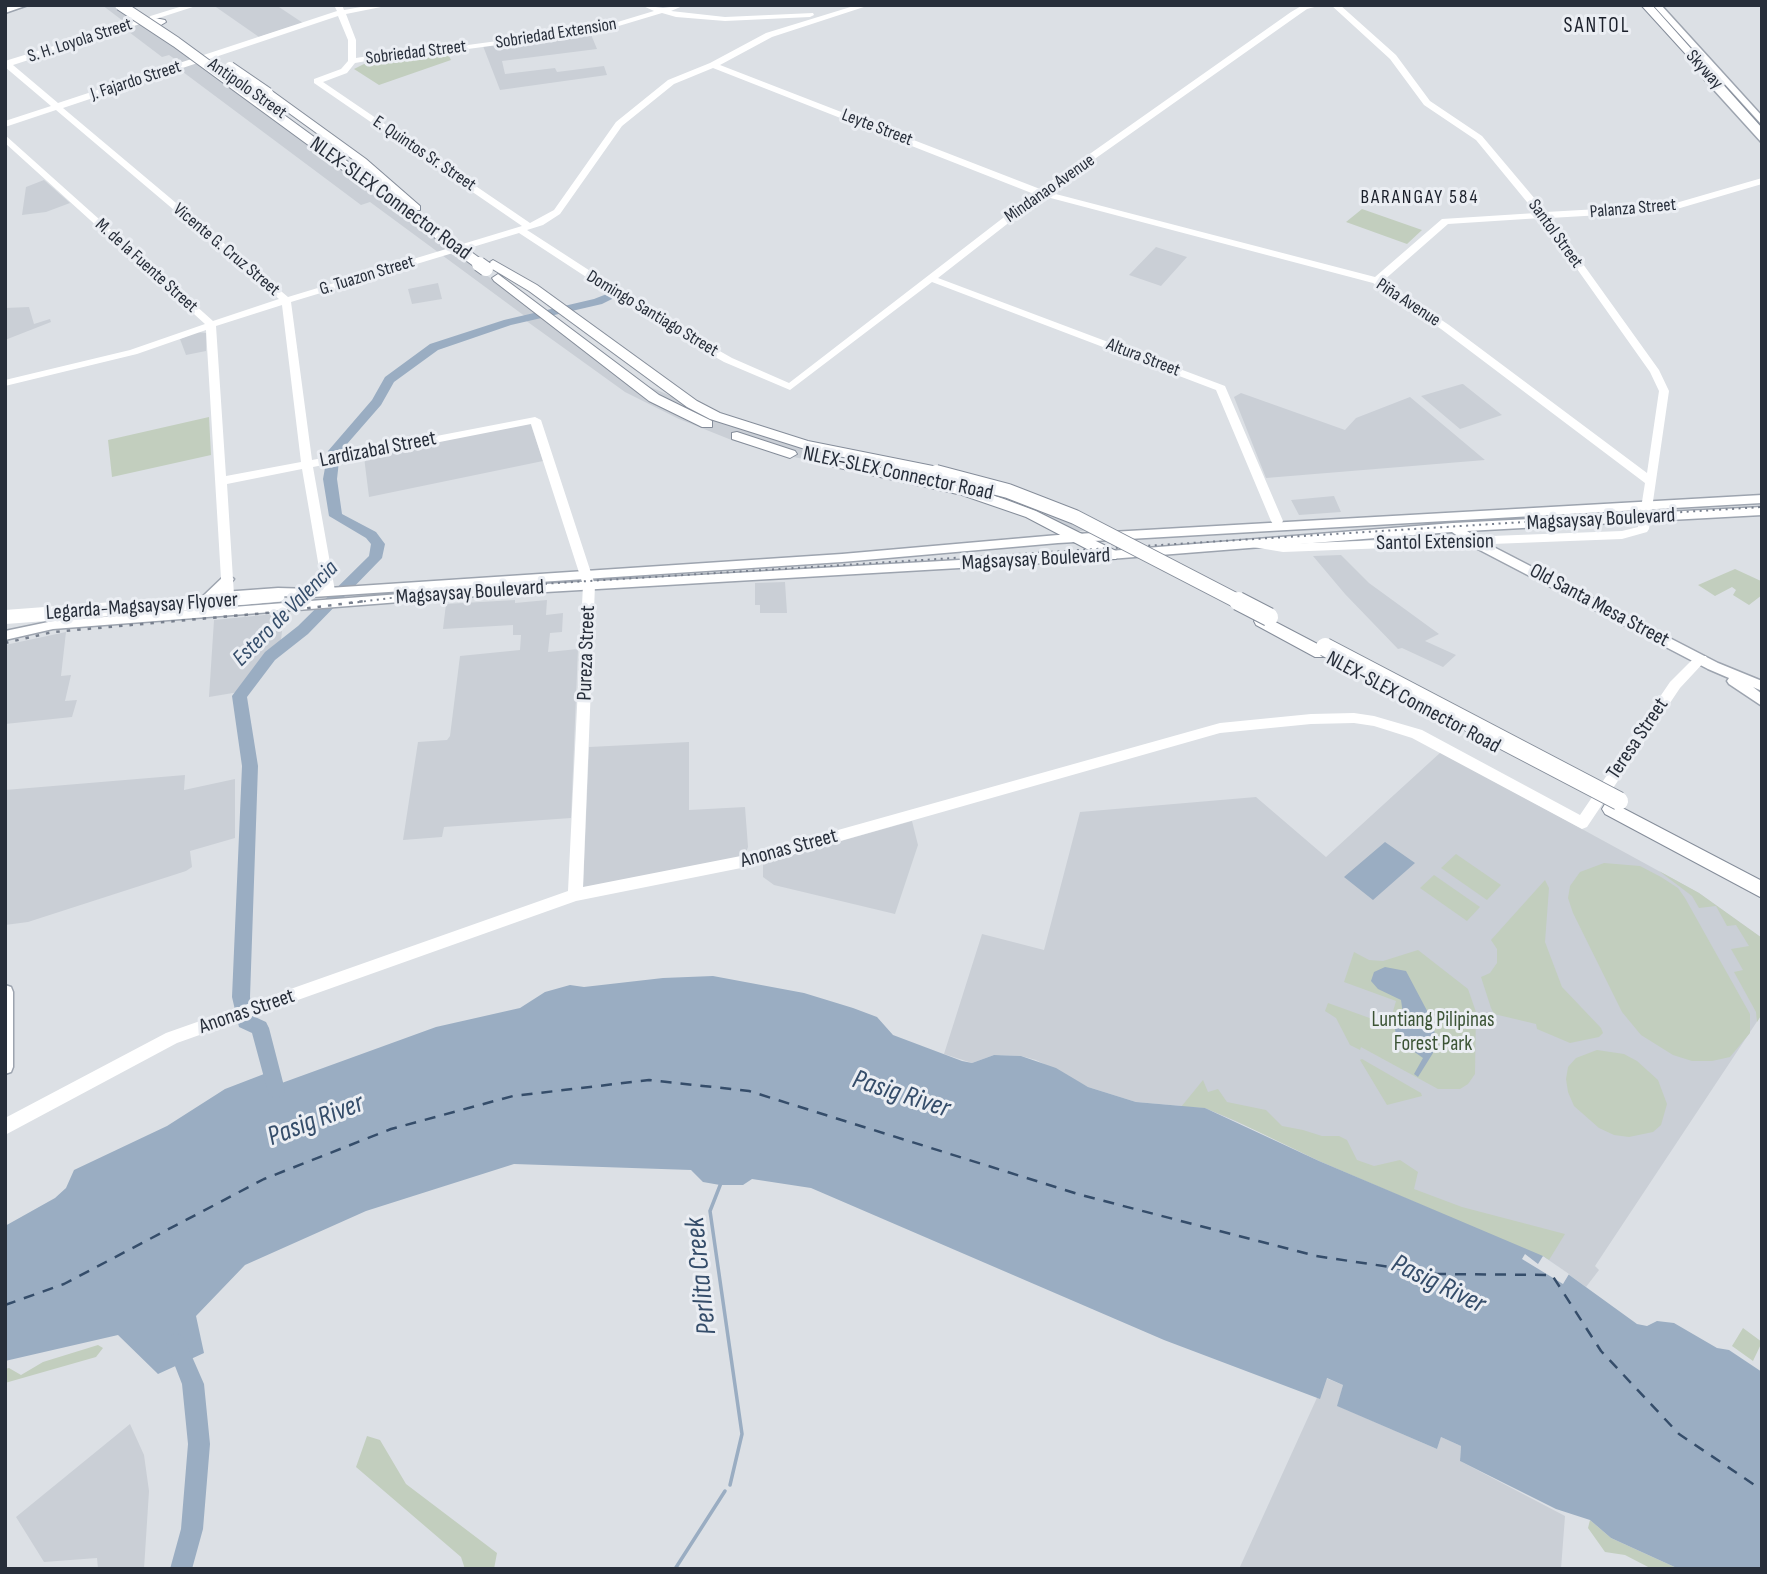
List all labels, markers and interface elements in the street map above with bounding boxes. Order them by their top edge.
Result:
street label: S. H. Loyola Street [25,14,135,68]
street label: Sobriedad Extension [494,14,618,54]
district label: SANTOL [1564,14,1630,40]
street label: Sobriedad Street [364,36,468,70]
street label: Skyway [1681,46,1727,94]
street label: Antipolo Street [203,54,291,124]
street label: J. Fajardo Street [88,56,184,106]
street label: Leyte Street [839,105,915,151]
street label: E. Quintos Sr. Street [368,112,480,196]
street label: NLEX-SLEX Connector Road [304,132,476,266]
street label: Mindanao Avenue [1001,150,1099,228]
district label: BARANGAY 584 [1362,187,1478,209]
street label: Palanza Street [1589,194,1677,224]
street label: Santol Street [1523,196,1587,272]
street label: Vicente G. Cruz Street [168,199,284,301]
street label: M. de la Fuente Street [90,214,202,318]
street label: G. Tuazon Street [317,251,417,301]
street label: Domingo Santiago Street [582,266,722,362]
street label: Piña Avenue [1372,274,1444,332]
street label: Altura Street [1103,334,1183,382]
street label: Lardizabal Street [318,426,438,474]
street label: NLEX-SLEX Connector Road [801,442,995,506]
street label: Magsaysay Boulevard [1526,504,1676,536]
street label: Santol Extension [1376,529,1494,557]
street label: Magsaysay Boulevard [961,544,1111,576]
water label: Estero de Valencia [227,555,345,673]
street label: Old Santa Mesa Street [1525,559,1673,653]
street label: Magsaysay Boulevard [395,575,545,611]
street label: Legarda-Magsaysay Flyover [45,588,239,626]
street label: Pureza Street [573,605,601,701]
street label: NLEX-SLEX Connector Road [1322,646,1504,760]
street label: Teresa Street [1602,693,1674,785]
street label: Anonas Street [738,824,840,874]
street label: Anonas Street [196,984,298,1040]
park label: Luntiang Pilipinas Forest Park [1371,1008,1495,1058]
water label: Pasig River [848,1063,954,1127]
water label: Pasig River [263,1087,369,1155]
water label: Perlita Creek [679,1216,725,1336]
water label: Pasig River [1385,1248,1491,1322]

